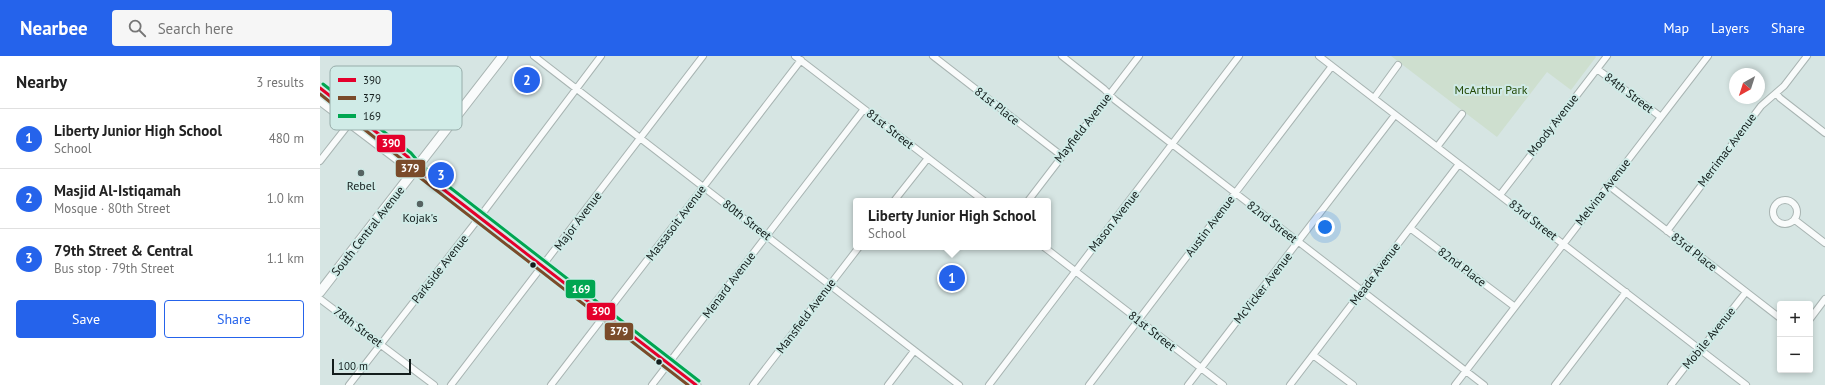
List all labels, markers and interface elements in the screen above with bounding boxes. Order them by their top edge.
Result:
search box [112,10,392,46]
text: Nearbee [20,16,88,40]
icon: search [126,17,148,39]
text: Search here [158,19,233,38]
text: Map [1663,19,1689,37]
text: Layers [1711,19,1749,37]
text: Share [1771,19,1805,37]
pin: 2 [514,65,540,95]
legend [330,66,462,130]
north arrow [1729,68,1765,104]
street label: 84th Street [1602,69,1657,116]
text: Nearby [16,71,67,93]
text: 390 [363,73,381,87]
text: 3 results [256,74,304,91]
park label: McArthur Park [1455,82,1528,97]
street label: 81st Place [972,83,1023,128]
street label: Mayfield Avenue [1051,90,1114,165]
text: 379 [363,91,381,105]
street label: Moody Avenue [1524,91,1581,159]
street label: 81st Street [864,105,917,152]
text: 169 [363,109,381,123]
street label: Merrimac Avenue [1694,110,1759,189]
text: Liberty Junior High School [54,121,222,140]
text: 1 [25,130,33,147]
text: 480 m [269,130,304,147]
line badge: 390 [376,134,406,153]
text: 390 [382,136,400,150]
text: School [54,140,92,157]
street label: Melvina Avenue [1572,155,1633,228]
line badge: 379 [395,159,426,178]
pin: 3 [428,160,454,190]
text: 379 [401,161,419,175]
marker: Rebel [356,168,366,178]
place label: Rebel [347,178,376,193]
text: Masjid Al-Istiqamah [54,181,181,200]
street label: Massasoit Avenue [642,182,709,263]
street label: South Central Avenue [328,183,407,279]
street label: Mason Avenue [1085,187,1142,254]
street label: Major Avenue [551,188,604,253]
text: 2 [25,190,33,207]
text: 1.0 km [267,190,304,207]
street label: Austin Avenue [1182,192,1237,259]
street label: 80th Street [720,196,775,243]
street label: 83rd Street [1506,196,1561,243]
street label: 82nd Street [1244,197,1301,246]
popup [853,198,1051,250]
marker: Kojak's [415,199,425,209]
text: Mosque · 80th Street [54,200,170,217]
text: Liberty Junior High School [868,206,1036,225]
place label: Kojak's [402,210,438,225]
your location [1315,217,1335,237]
text: School [868,225,906,242]
street label: 83rd Place [1668,229,1720,274]
street label: Parkside Avenue [408,231,471,306]
street label: Meade Avenue [1346,239,1403,308]
text: 79th Street & Central [54,241,193,260]
street label: 82nd Place [1435,244,1489,290]
street label: Menard Avenue [699,249,758,321]
street label: McVicker Avenue [1230,249,1295,326]
text: 3 [25,250,33,267]
text: 1.1 km [267,250,304,267]
text: Bus stop · 79th Street [54,260,174,277]
unlabelled marker [528,260,538,270]
pin: 1 [939,263,965,293]
street label: Mansfield Avenue [773,275,839,356]
line badge: 169 [565,279,596,299]
text: 169 [572,282,590,296]
button: Save [16,300,156,338]
button: Share [164,300,304,338]
map controls [1777,301,1813,373]
button: + [1777,301,1813,337]
line badge: 390 [586,302,616,321]
street label: 78th Street [331,303,386,350]
text: 390 [592,304,610,318]
street label: Mobile Avenue [1679,304,1738,372]
street label: 81st Street [1126,307,1179,354]
line badge: 379 [604,322,634,341]
text: 379 [610,324,628,338]
button: − [1777,337,1813,373]
scale bar [332,357,411,376]
unlabelled marker [654,357,664,367]
text: 100 m [338,359,368,373]

